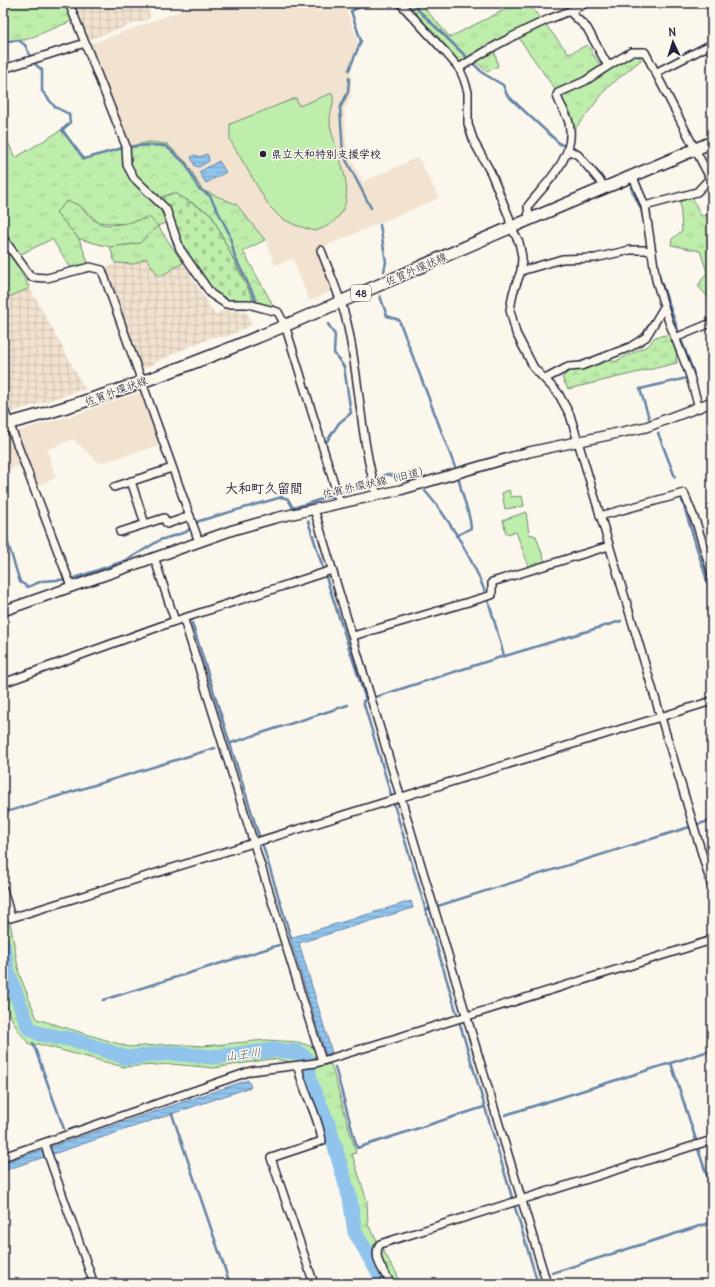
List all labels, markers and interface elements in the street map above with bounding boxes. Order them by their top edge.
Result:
north arrow [653,22,693,62]
text: N [668,25,677,39]
place label: 県立大和特別支援学校 [271,147,381,161]
marker: 県立大和特別支援学校 [258,149,268,159]
street label: 佐賀外環状線 [383,249,449,289]
road number: 48 [351,285,371,301]
street label: 佐賀外環状線 [83,373,149,409]
street label: 佐賀外環状線（旧道） [321,463,431,501]
district label: 大和町久留間 [225,480,303,497]
water label: 山王川 [224,1044,262,1064]

